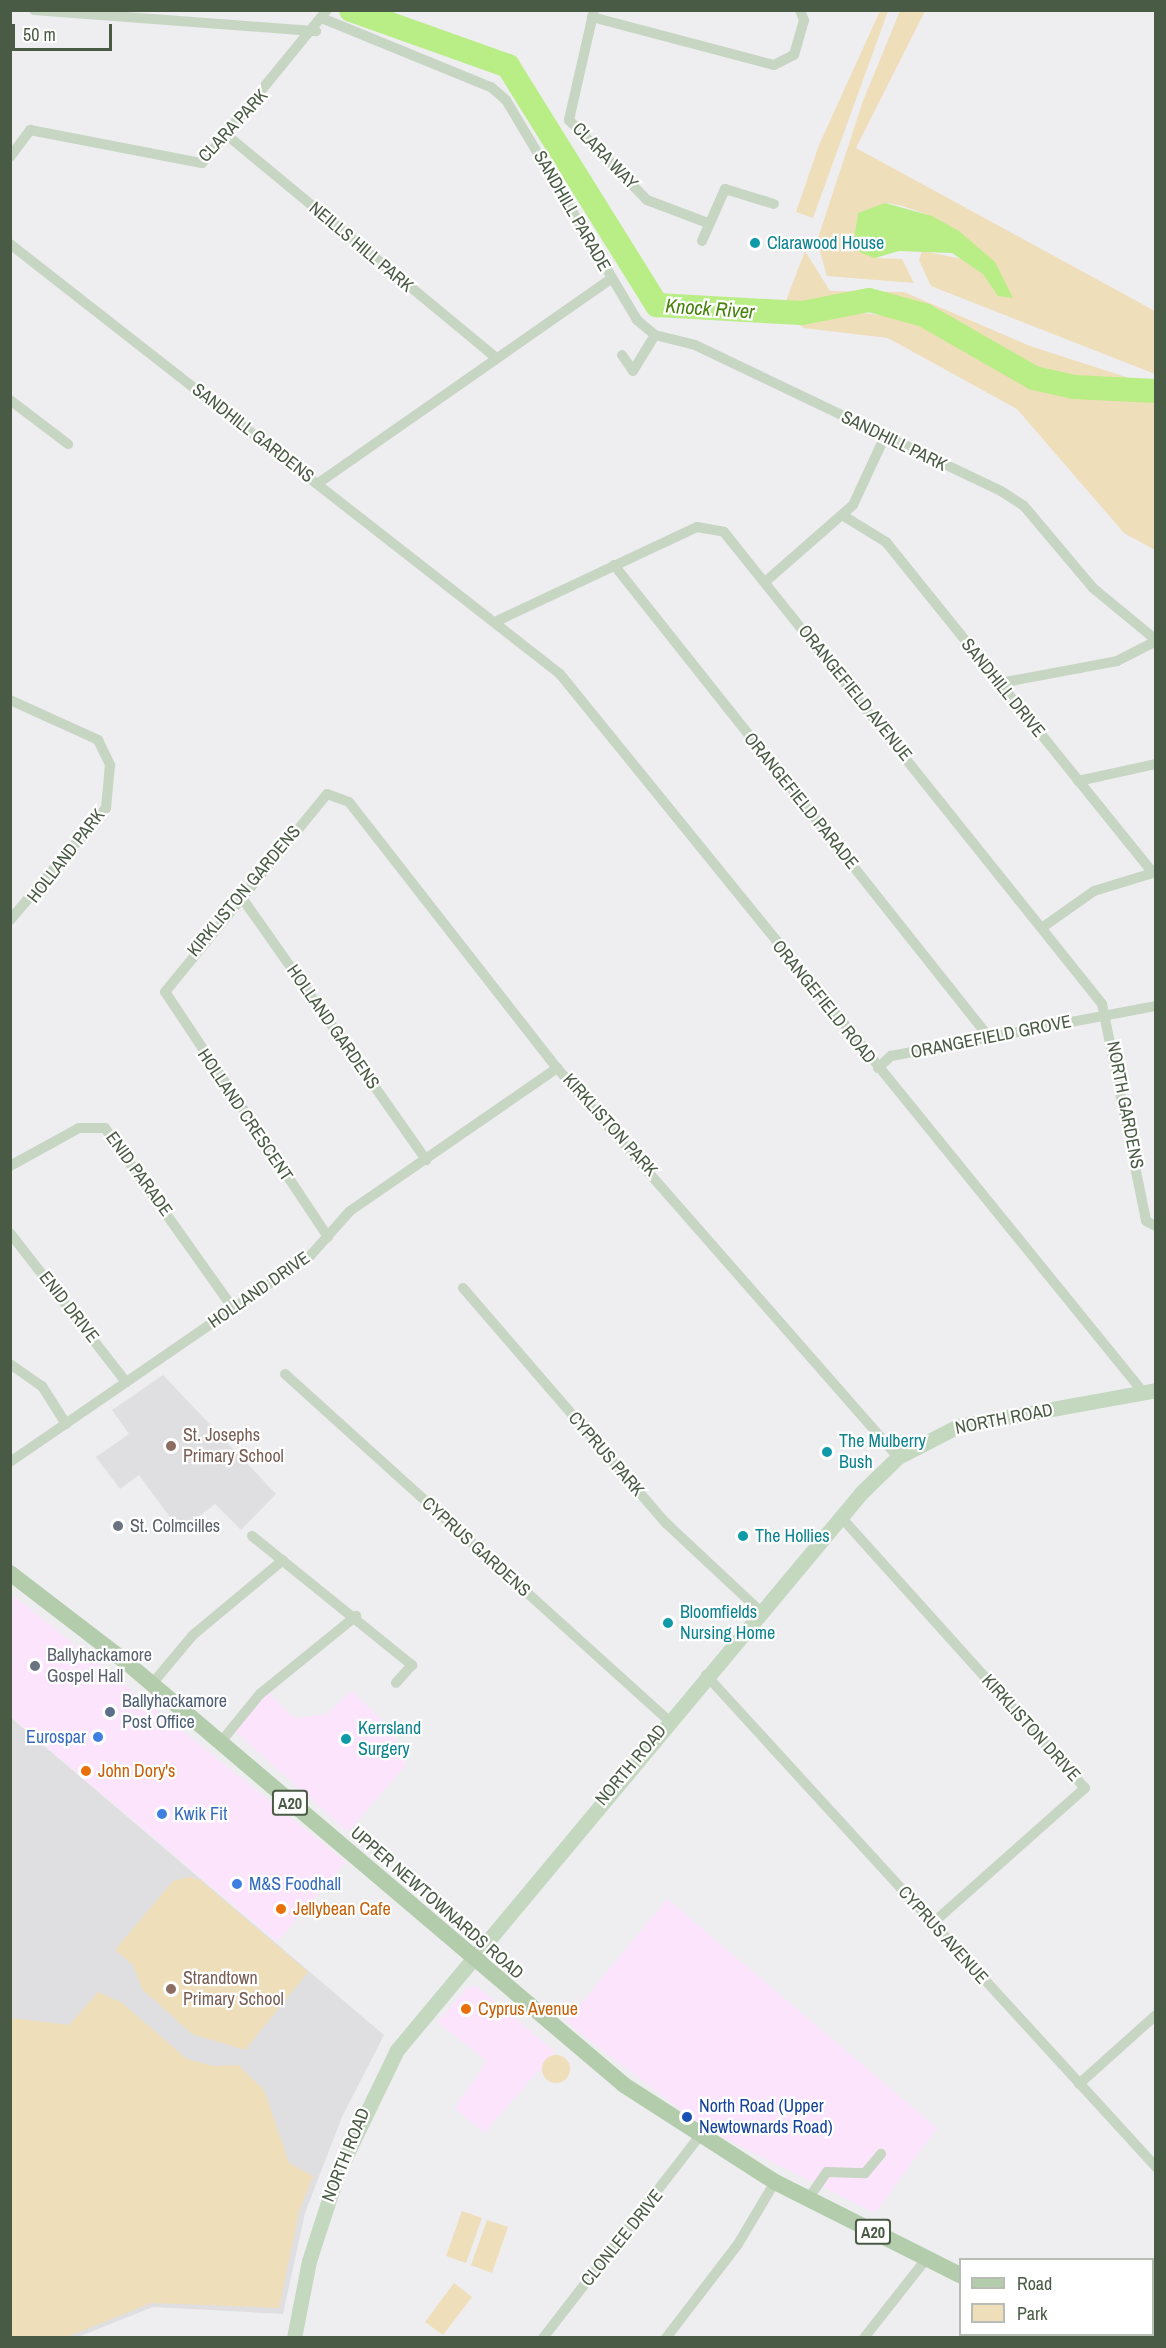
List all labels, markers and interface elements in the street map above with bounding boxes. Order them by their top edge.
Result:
scale bar [15,12,116,50]
text: 50 m [23,22,56,47]
street label: CLARA PARK [194,85,272,167]
street label: CLARA WAY [568,118,642,194]
street label: SANDHILL PARADE [529,147,615,275]
street label: NEILLS HILL PARK [305,197,417,297]
place label: Clarawood House [767,232,884,254]
marker: Clarawood House [748,236,762,250]
water label: Knock River [665,293,755,323]
street label: SANDHILL GARDENS [188,379,318,487]
street label: SANDHILL PARK [837,406,951,476]
street label: ORANGEFIELD AVENUE [793,620,917,766]
street label: SANDHILL DRIVE [956,634,1050,742]
street label: ORANGEFIELD PARADE [739,728,863,874]
street label: HOLLAND PARK [23,805,109,907]
street label: KIRKLISTON GARDENS [183,821,305,961]
street label: ORANGEFIELD ROAD [768,936,880,1068]
street label: HOLLAND GARDENS [282,961,384,1093]
street label: ORANGEFIELD GROVE [909,1011,1073,1063]
street label: NORTH GARDENS [1102,1039,1148,1171]
street label: HOLLAND CRESCENT [193,1045,297,1185]
street label: KIRKLISTON PARK [558,1069,662,1181]
street label: ENID PARADE [101,1128,177,1220]
street label: HOLLAND DRIVE [204,1247,314,1333]
street label: ENID DRIVE [34,1267,104,1347]
street label: NORTH ROAD [953,1399,1055,1439]
street label: CYPRUS PARK [563,1407,649,1501]
place label: St. Josephs Primary School [183,1425,284,1468]
place label: The Mulberry Bush [839,1431,926,1474]
marker: St. Josephs Primary School [164,1439,178,1453]
marker: The Mulberry Bush [820,1445,834,1459]
street label: CYPRUS GARDENS [417,1493,535,1601]
place label: St. Colmcilles [130,1515,220,1537]
marker: St. Colmcilles [111,1519,125,1533]
place label: The Hollies [755,1525,830,1547]
marker: The Hollies [736,1529,750,1543]
place label: Bloomfields Nursing Home [680,1602,775,1644]
marker: Bloomfields Nursing Home [661,1616,675,1630]
place label: Ballyhackamore Gospel Hall [47,1645,152,1688]
marker: Ballyhackamore Gospel Hall [28,1659,42,1673]
street label: KIRKLISTON DRIVE [977,1670,1085,1786]
place label: Ballyhackamore Post Office [122,1691,227,1734]
marker: Ballyhackamore Post Office [103,1705,117,1719]
place label: Kerrsland Surgery [358,1718,421,1760]
street label: NORTH ROAD [591,1720,671,1810]
place label: Eurospar [26,1726,86,1748]
marker: Eurospar [91,1730,105,1744]
marker: Kerrsland Surgery [339,1732,353,1746]
place label: John Dory's [98,1760,175,1782]
marker: John Dory's [79,1764,93,1778]
road number: A20 [270,1790,310,1816]
place label: Kwik Fit [174,1803,227,1825]
marker: Kwik Fit [155,1807,169,1821]
street label: UPPER NEWTOWNARDS ROAD [346,1822,528,1984]
place label: M&S Foodhall [249,1873,341,1895]
marker: M&S Foodhall [230,1877,244,1891]
street label: CYPRUS AVENUE [893,1881,993,1989]
place label: Jellybean Cafe [293,1898,391,1920]
marker: Jellybean Cafe [274,1902,288,1916]
place label: Strandtown Primary School [183,1968,284,2010]
marker: Strandtown Primary School [164,1982,178,1996]
place label: Cyprus Avenue [478,1998,579,2020]
marker: Cyprus Avenue [459,2002,473,2016]
place label: North Road (Upper Newtownards Road) [699,2096,833,2138]
street label: NORTH ROAD [317,2105,375,2205]
marker: North Road (Upper Newtownards Road) [680,2110,694,2124]
street label: CLONLEE DRIVE [576,2185,668,2291]
road number: A20 [854,2219,892,2245]
legend [959,2258,1154,2336]
text: Road [1017,2271,1052,2296]
text: Park [1017,2301,1047,2326]

